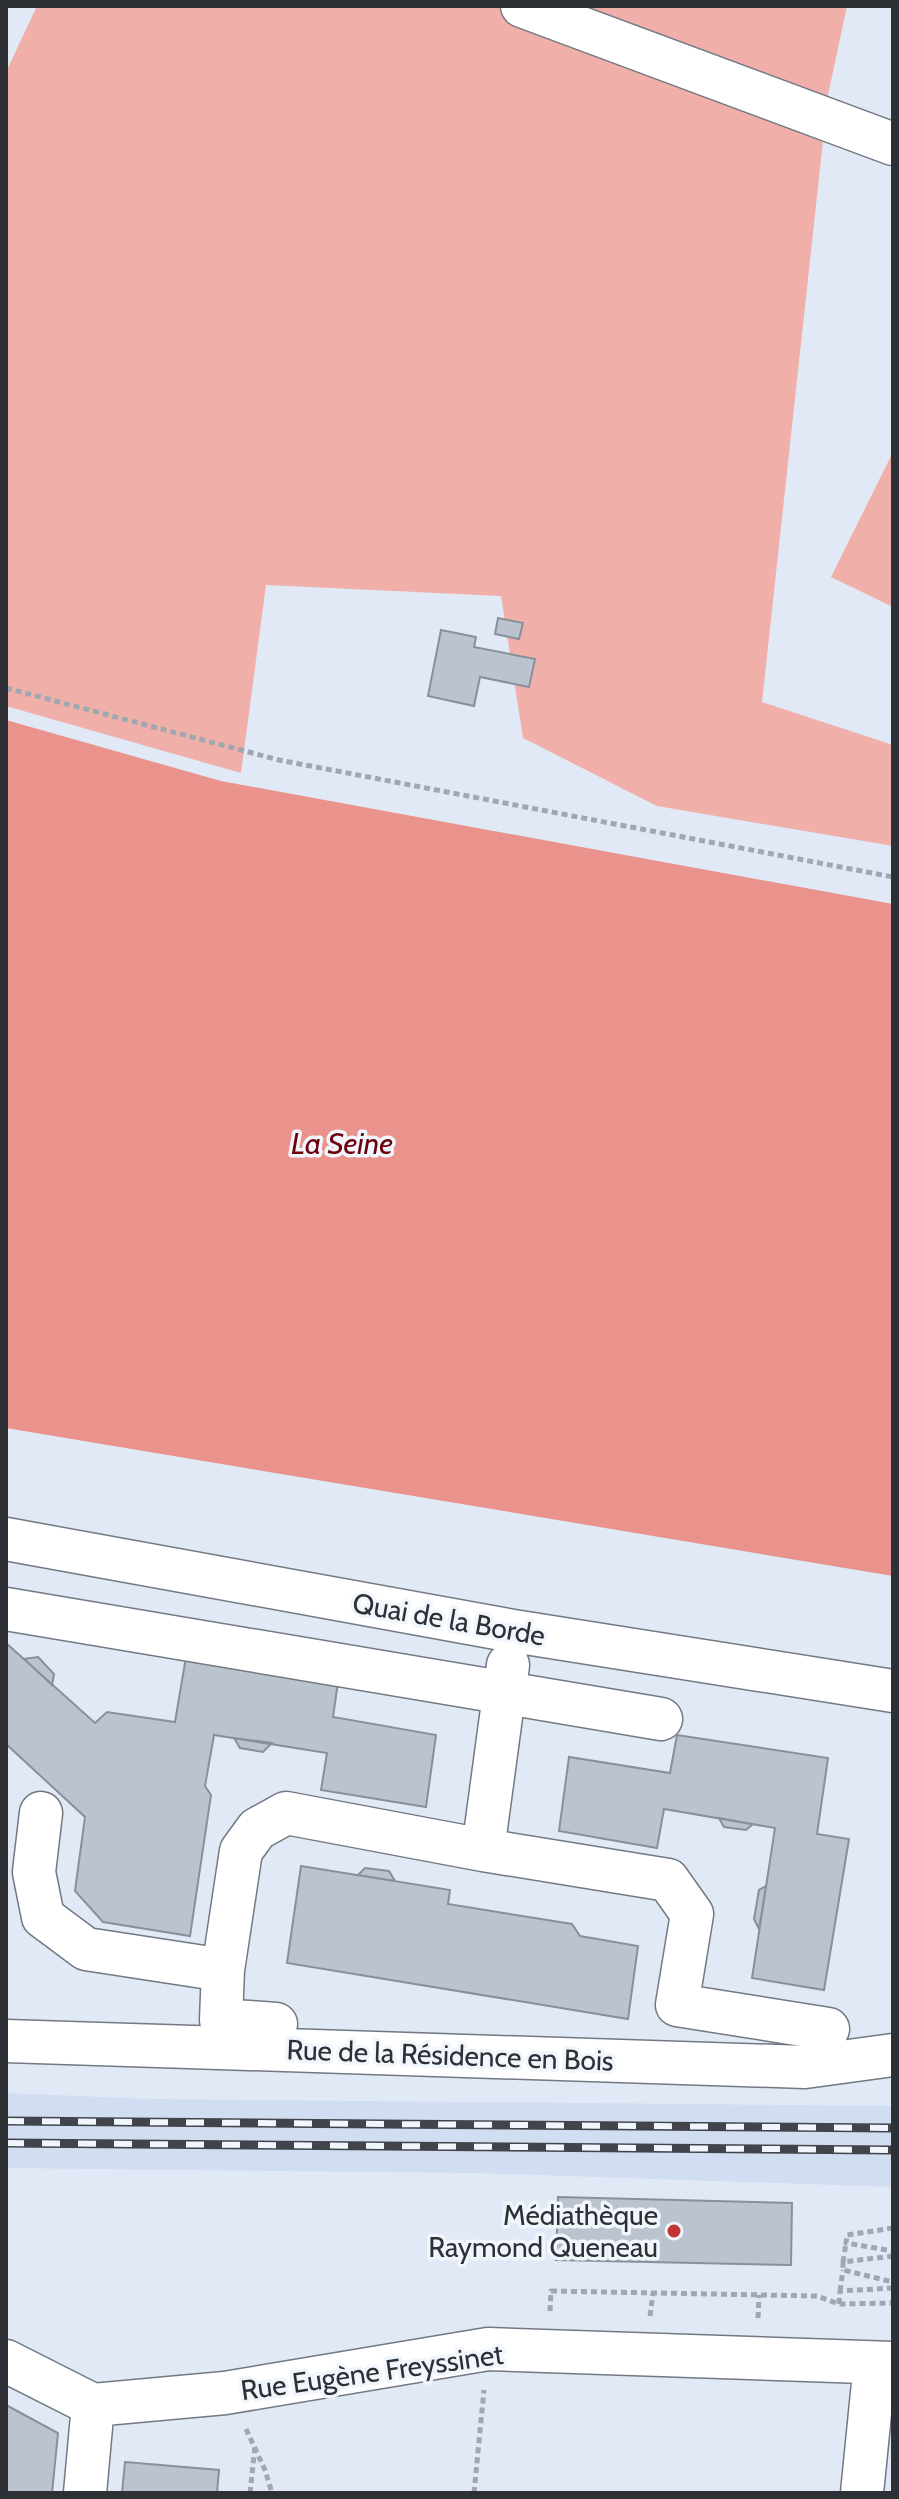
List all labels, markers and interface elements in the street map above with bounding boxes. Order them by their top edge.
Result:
water label: La Seine [291,1125,393,1162]
street label: Quai de la Borde [350,1585,548,1653]
street label: Rue de la Résidence en Bois [286,2032,614,2078]
place label: Médiathèque Raymond Queneau [428,2198,658,2264]
marker: Médiathèque Raymond Queneau [665,2222,683,2240]
street label: Rue Eugène Freyssinet [239,2337,505,2407]

